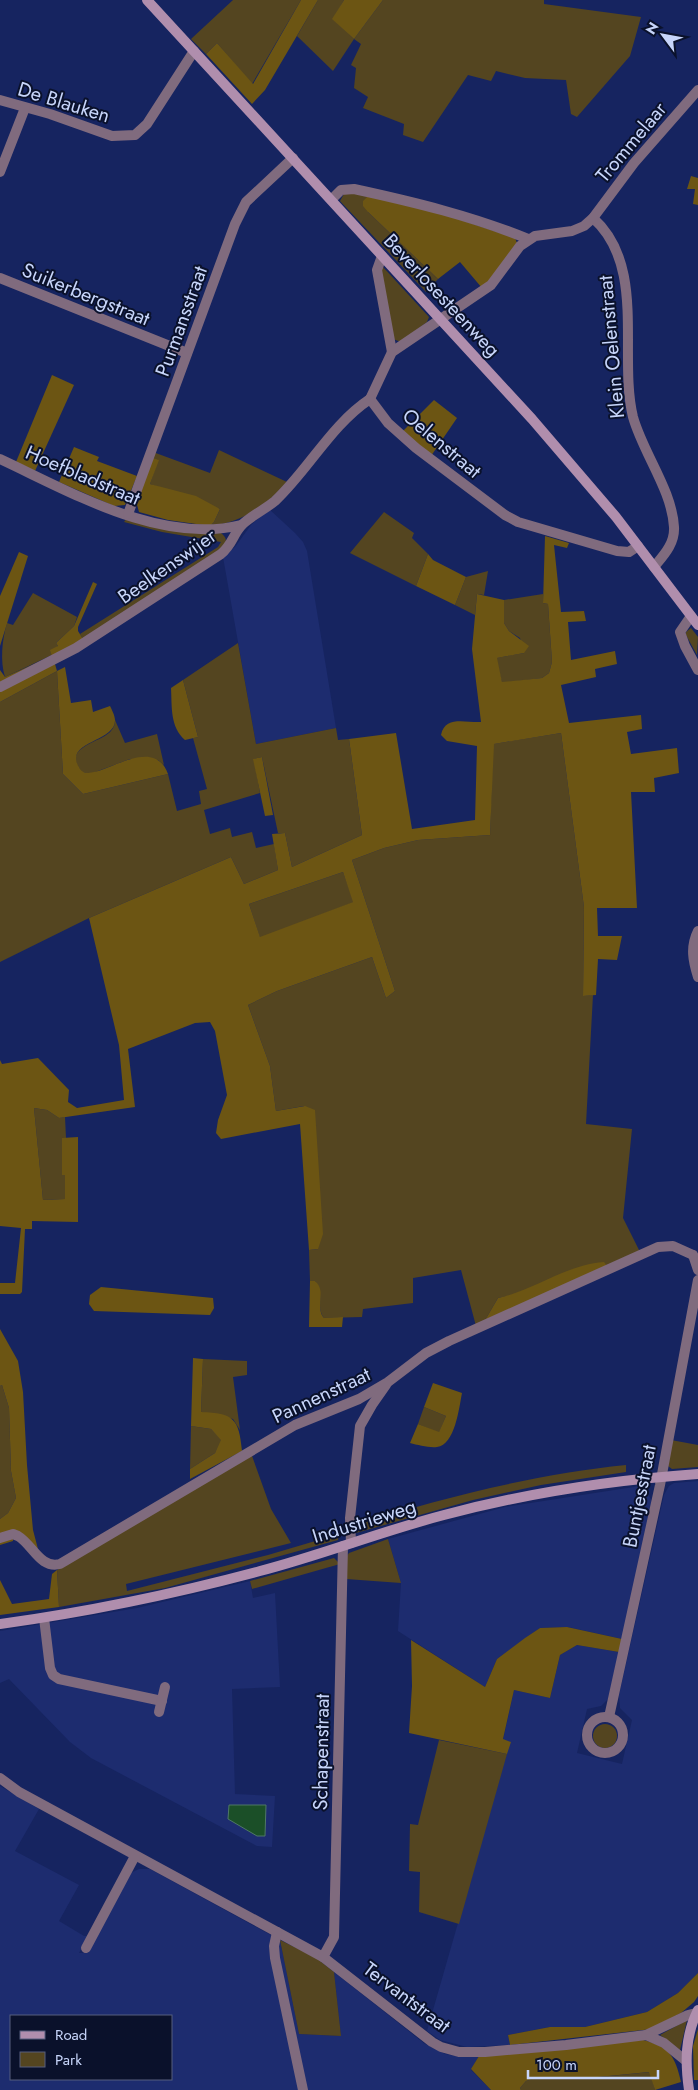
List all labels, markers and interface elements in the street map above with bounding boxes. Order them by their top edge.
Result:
north arrow [638,10,688,60]
text: N [641,18,663,38]
street label: De Blauken [14,75,114,130]
street label: Trommelaar [589,96,674,189]
street label: Beverlosesteenweg [377,227,507,364]
street label: Suikerbergstraat [17,256,154,333]
street label: Purmansstraat [148,262,215,380]
street label: Klein Oelenstraat [591,274,632,420]
street label: Oelenstraat [396,402,488,485]
street label: Hoefbladstraat [21,438,145,513]
street label: Beelkenswijer [112,522,223,611]
street label: Pannenstraat [267,1360,375,1431]
street label: Buntjesstraat [615,1442,664,1550]
street label: Industrieweg [309,1492,420,1551]
street label: Schapenstraat [306,1693,337,1811]
street label: Tervantstraat [357,1955,457,2040]
legend [10,2015,172,2080]
text: Road [55,2024,87,2046]
scale bar [528,2048,658,2080]
text: Park [55,2049,82,2071]
text: 100 m [536,2054,577,2076]

